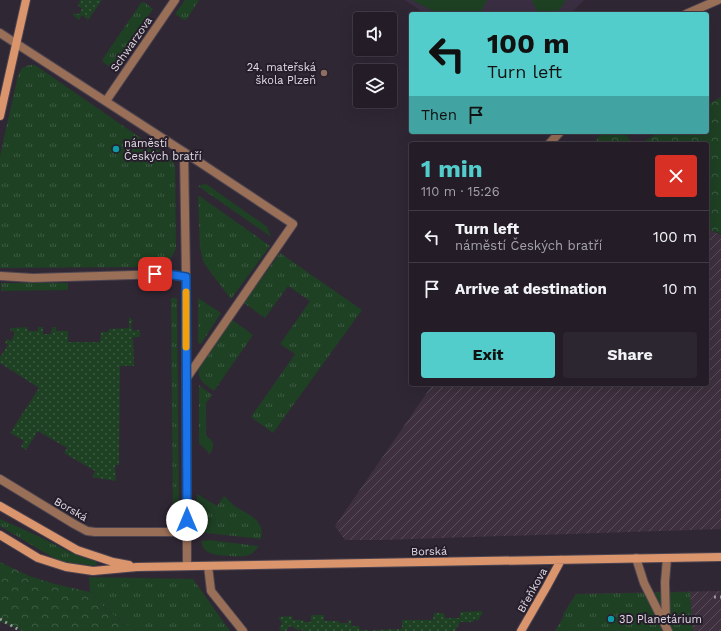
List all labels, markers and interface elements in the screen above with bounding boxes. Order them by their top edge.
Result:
map controls [353,12,397,108]
button: sound [353,12,397,56]
street label: Schwarzova [108,14,155,74]
text: 100 m [487,27,570,60]
icon: left [421,28,473,80]
place label: 24. mateřská škola Plzeň [247,61,316,87]
text: Turn left [487,61,562,82]
button: layers [353,64,397,108]
marker: 24. mateřská škola Plzeň [319,68,329,78]
icon: arrive [465,104,487,126]
text: Then [421,106,457,124]
place label: náměstí Českých bratří [124,137,202,163]
marker: náměstí Českých bratří [111,144,121,154]
text: 1 min [421,155,483,183]
button: close [655,155,697,197]
text: 110 m · 15:26 [421,184,500,199]
text: Turn left [455,220,519,238]
icon: left [421,226,443,248]
text: 100 m [653,228,697,246]
text: náměstí Českých bratří [455,238,602,253]
pin [138,257,172,291]
icon: arrive [144,263,166,285]
icon: arrive [421,278,443,300]
text: Arrive at destination [455,280,607,298]
text: 10 m [662,280,697,298]
button: Exit [421,332,555,378]
button: Share [563,332,697,378]
street label: Borská [52,495,90,524]
position arrow [166,499,208,541]
street label: Borská [411,545,447,558]
street label: Břeňkova [515,566,550,615]
place label: 3D Planetárium [619,613,702,626]
marker: 3D Planetárium [606,614,616,624]

